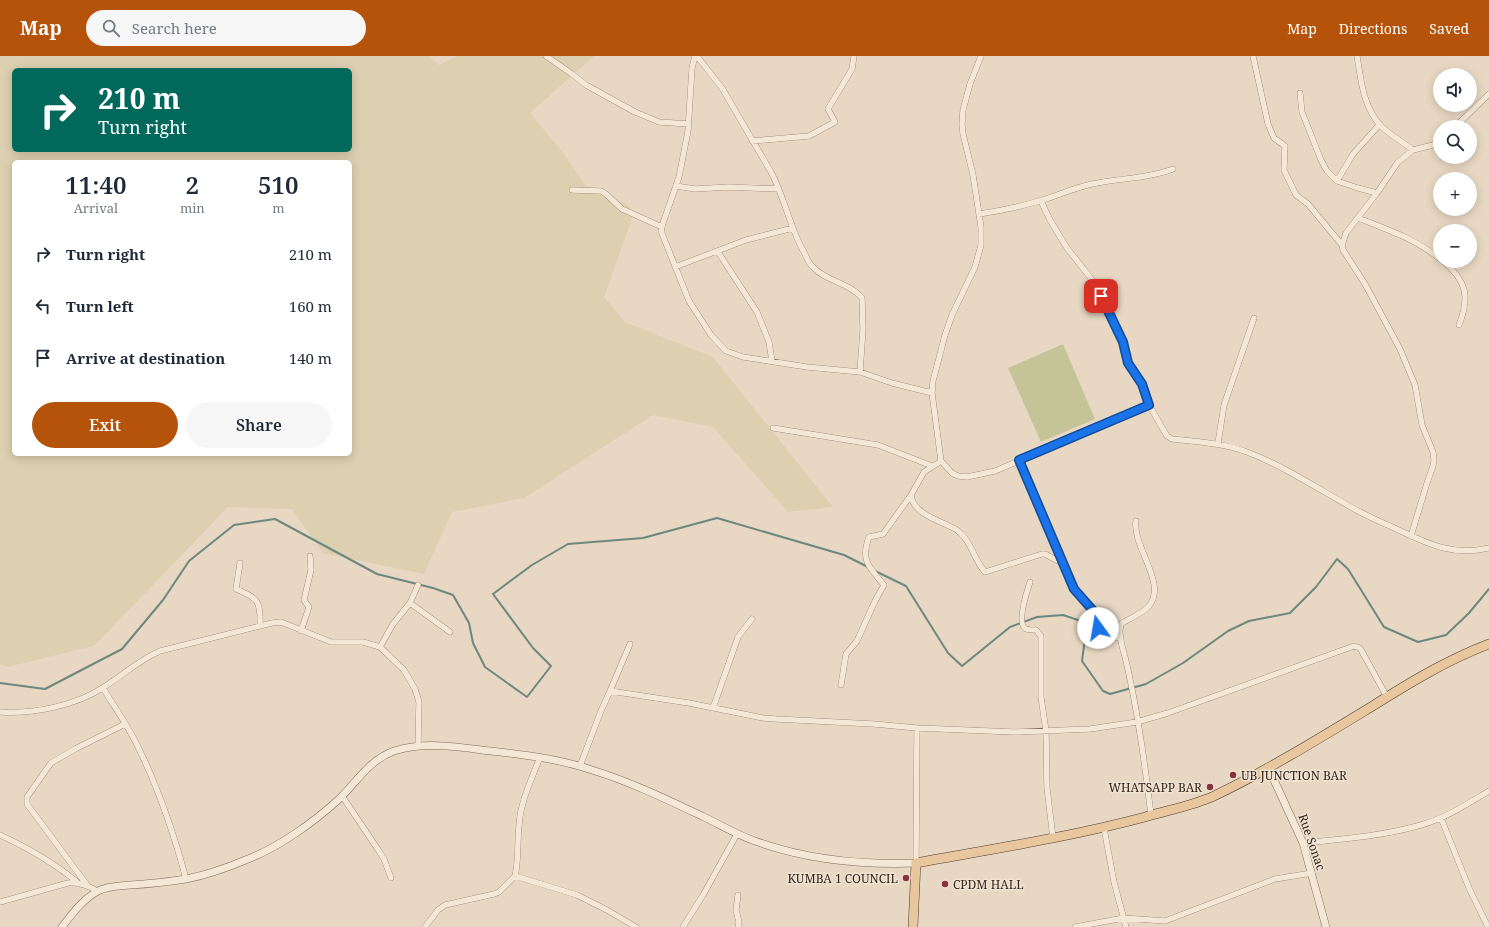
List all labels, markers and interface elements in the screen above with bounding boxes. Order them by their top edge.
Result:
search box [86,10,366,46]
text: Map [20,15,62,41]
icon: search [100,17,122,39]
text: Search here [132,18,217,38]
text: Map [1287,19,1317,38]
text: Directions [1339,19,1407,38]
text: Saved [1429,19,1469,38]
map controls [1433,68,1477,268]
button: sound [1433,68,1477,112]
text: 210 m [98,79,180,117]
icon: right [32,84,84,136]
text: Turn right [98,115,187,139]
button: search [1433,120,1477,164]
text: 11:40 [65,168,127,201]
text: 2 [186,168,199,201]
text: 510 [258,168,299,201]
button: + [1433,172,1477,216]
text: Arrival [74,199,118,217]
text: min [180,199,205,217]
text: m [272,199,284,217]
button: − [1433,224,1477,268]
icon: right [32,243,54,265]
text: Turn right [66,244,145,264]
text: 210 m [289,244,332,264]
pin [1084,279,1118,313]
icon: arrive [1090,285,1112,307]
icon: left [32,295,54,317]
text: Turn left [66,296,134,316]
text: 160 m [289,296,332,316]
icon: arrive [32,347,54,369]
text: Arrive at destination [66,348,225,368]
text: 140 m [289,348,332,368]
button: Exit [32,402,178,448]
button: Share [186,402,332,448]
position arrow [1077,607,1119,649]
place label: UB JUNCTION BAR [1241,767,1347,784]
marker: UB JUNCTION BAR [1228,770,1238,780]
place label: WHATSAPP BAR [1109,779,1202,796]
marker: WHATSAPP BAR [1205,782,1215,792]
street label: Rue Sonac [1294,811,1330,873]
place label: KUMBA 1 COUNCIL [787,870,898,887]
marker: KUMBA 1 COUNCIL [901,873,911,883]
place label: CPDM HALL [953,876,1024,893]
marker: CPDM HALL [940,879,950,889]

